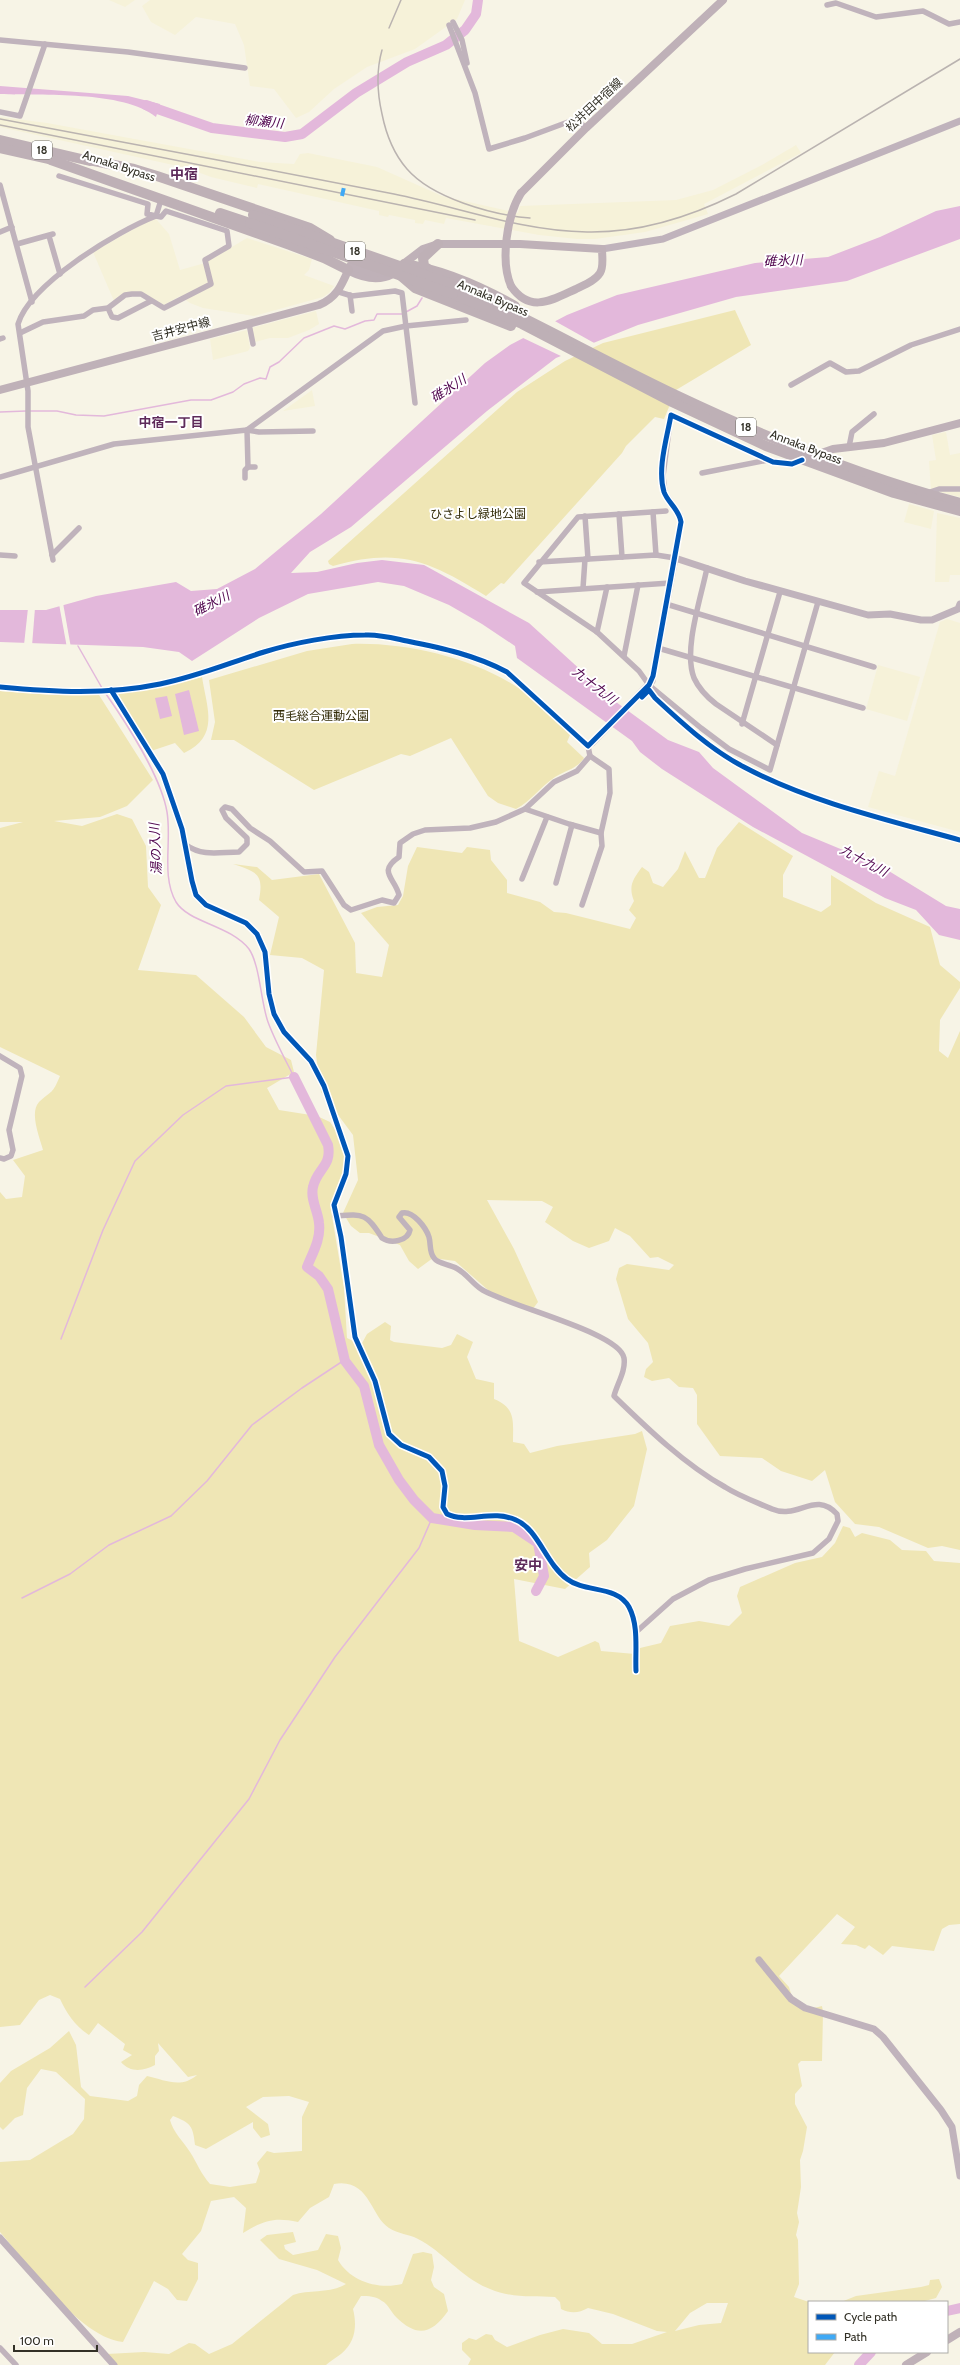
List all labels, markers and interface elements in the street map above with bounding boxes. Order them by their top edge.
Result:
street label: 松井田中宿線 [562,75,625,135]
water label: 柳瀬川 [244,111,286,131]
road number: 18 [32,141,52,159]
street label: Annaka Bypass [81,147,157,184]
district label: 中宿 [170,165,198,183]
road number: 18 [345,242,365,260]
water label: 碓氷川 [763,251,805,269]
street label: Annaka Bypass [455,276,531,319]
street label: 吉井安中線 [150,314,212,344]
water label: 碓氷川 [427,370,470,405]
district label: 中宿一丁目 [138,414,204,430]
road number: 18 [736,418,756,436]
street label: Annaka Bypass [768,426,844,467]
park label: ひさよし緑地公園 [430,506,526,521]
water label: 碓氷川 [190,586,234,619]
water label: 九十九川 [570,663,622,709]
park label: 西毛総合運動公園 [273,708,369,723]
water label: 湯の入川 [146,821,164,875]
water label: 九十九川 [837,841,892,880]
district label: 安中 [514,1556,542,1574]
legend [808,2301,948,2353]
text: Cycle path [844,2309,897,2324]
scale bar [14,2327,97,2353]
text: Path [844,2329,867,2344]
text: 100 m [20,2333,54,2348]

